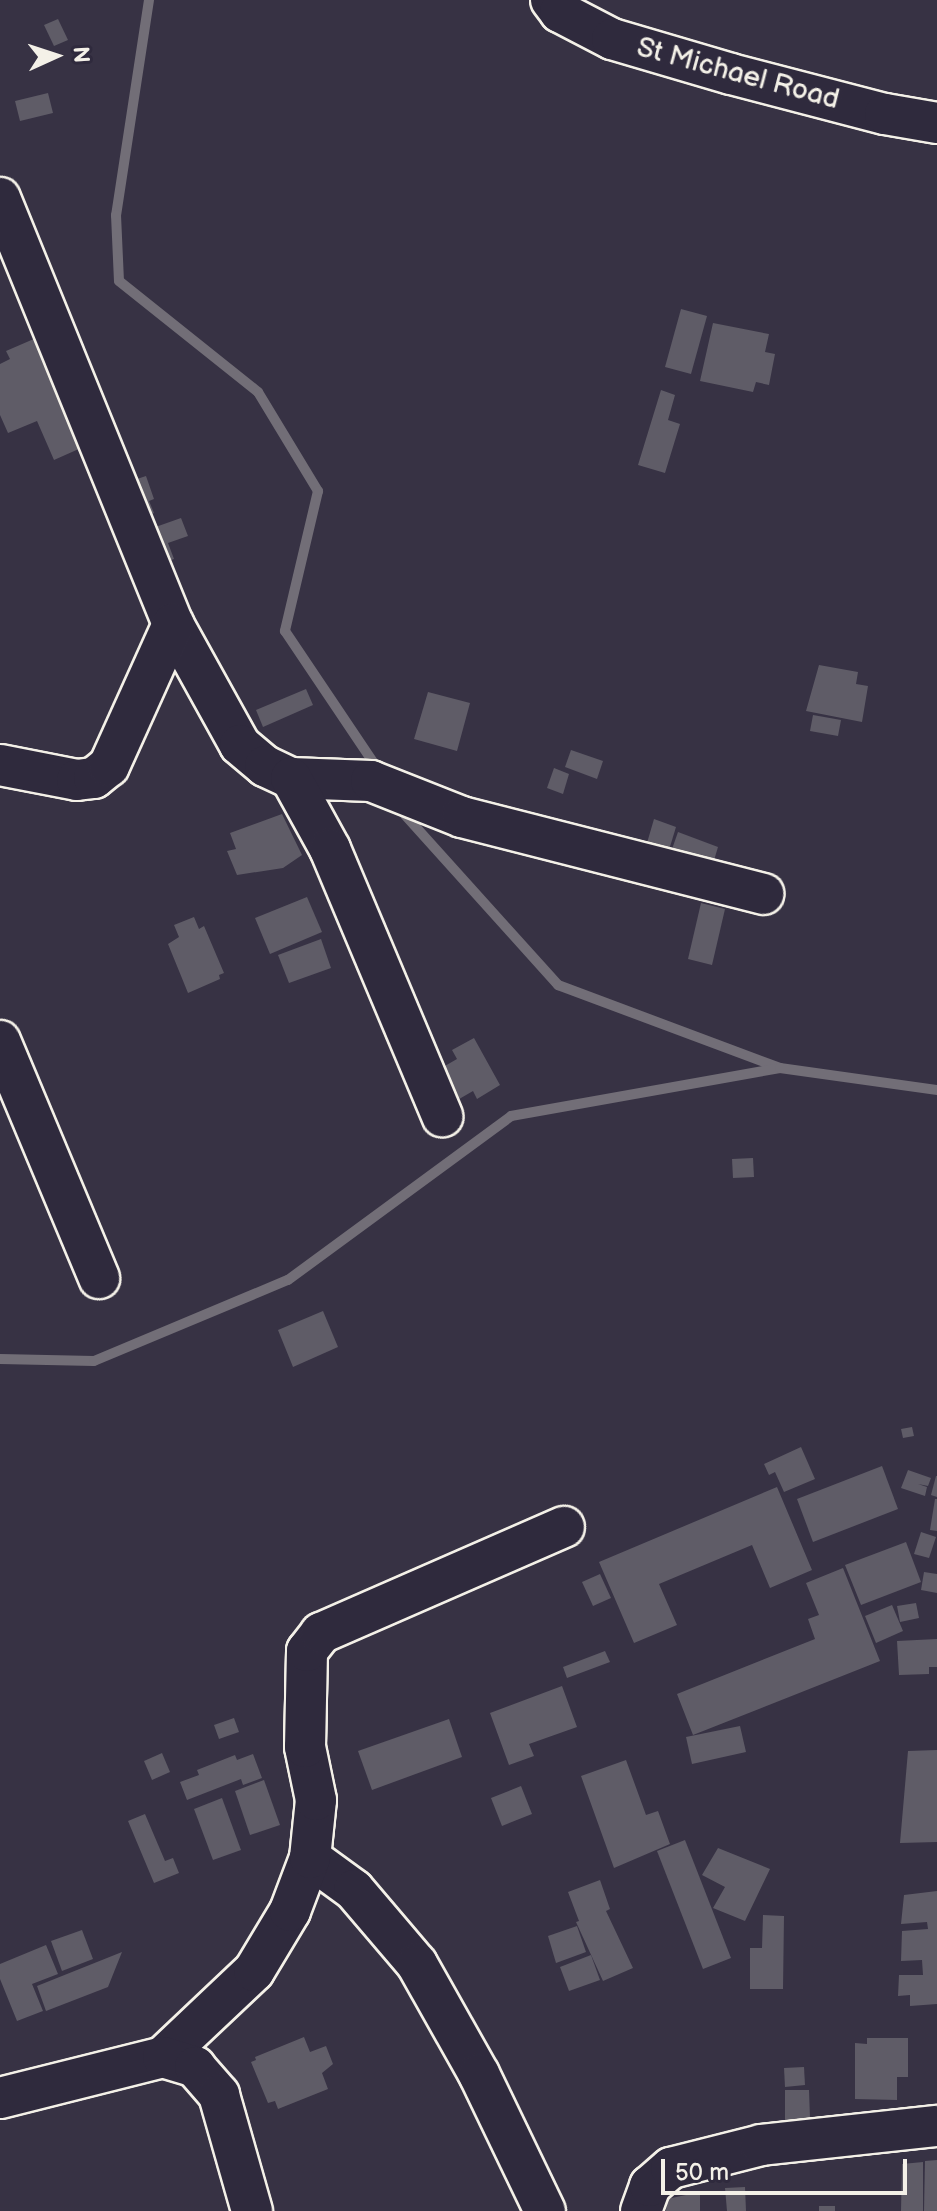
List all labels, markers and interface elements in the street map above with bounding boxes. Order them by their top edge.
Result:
north arrow [16,16,96,96]
street label: St Michael Road [633,31,843,117]
text: N [67,46,94,64]
scale bar [665,2143,911,2193]
text: 50 m [675,2158,729,2187]

